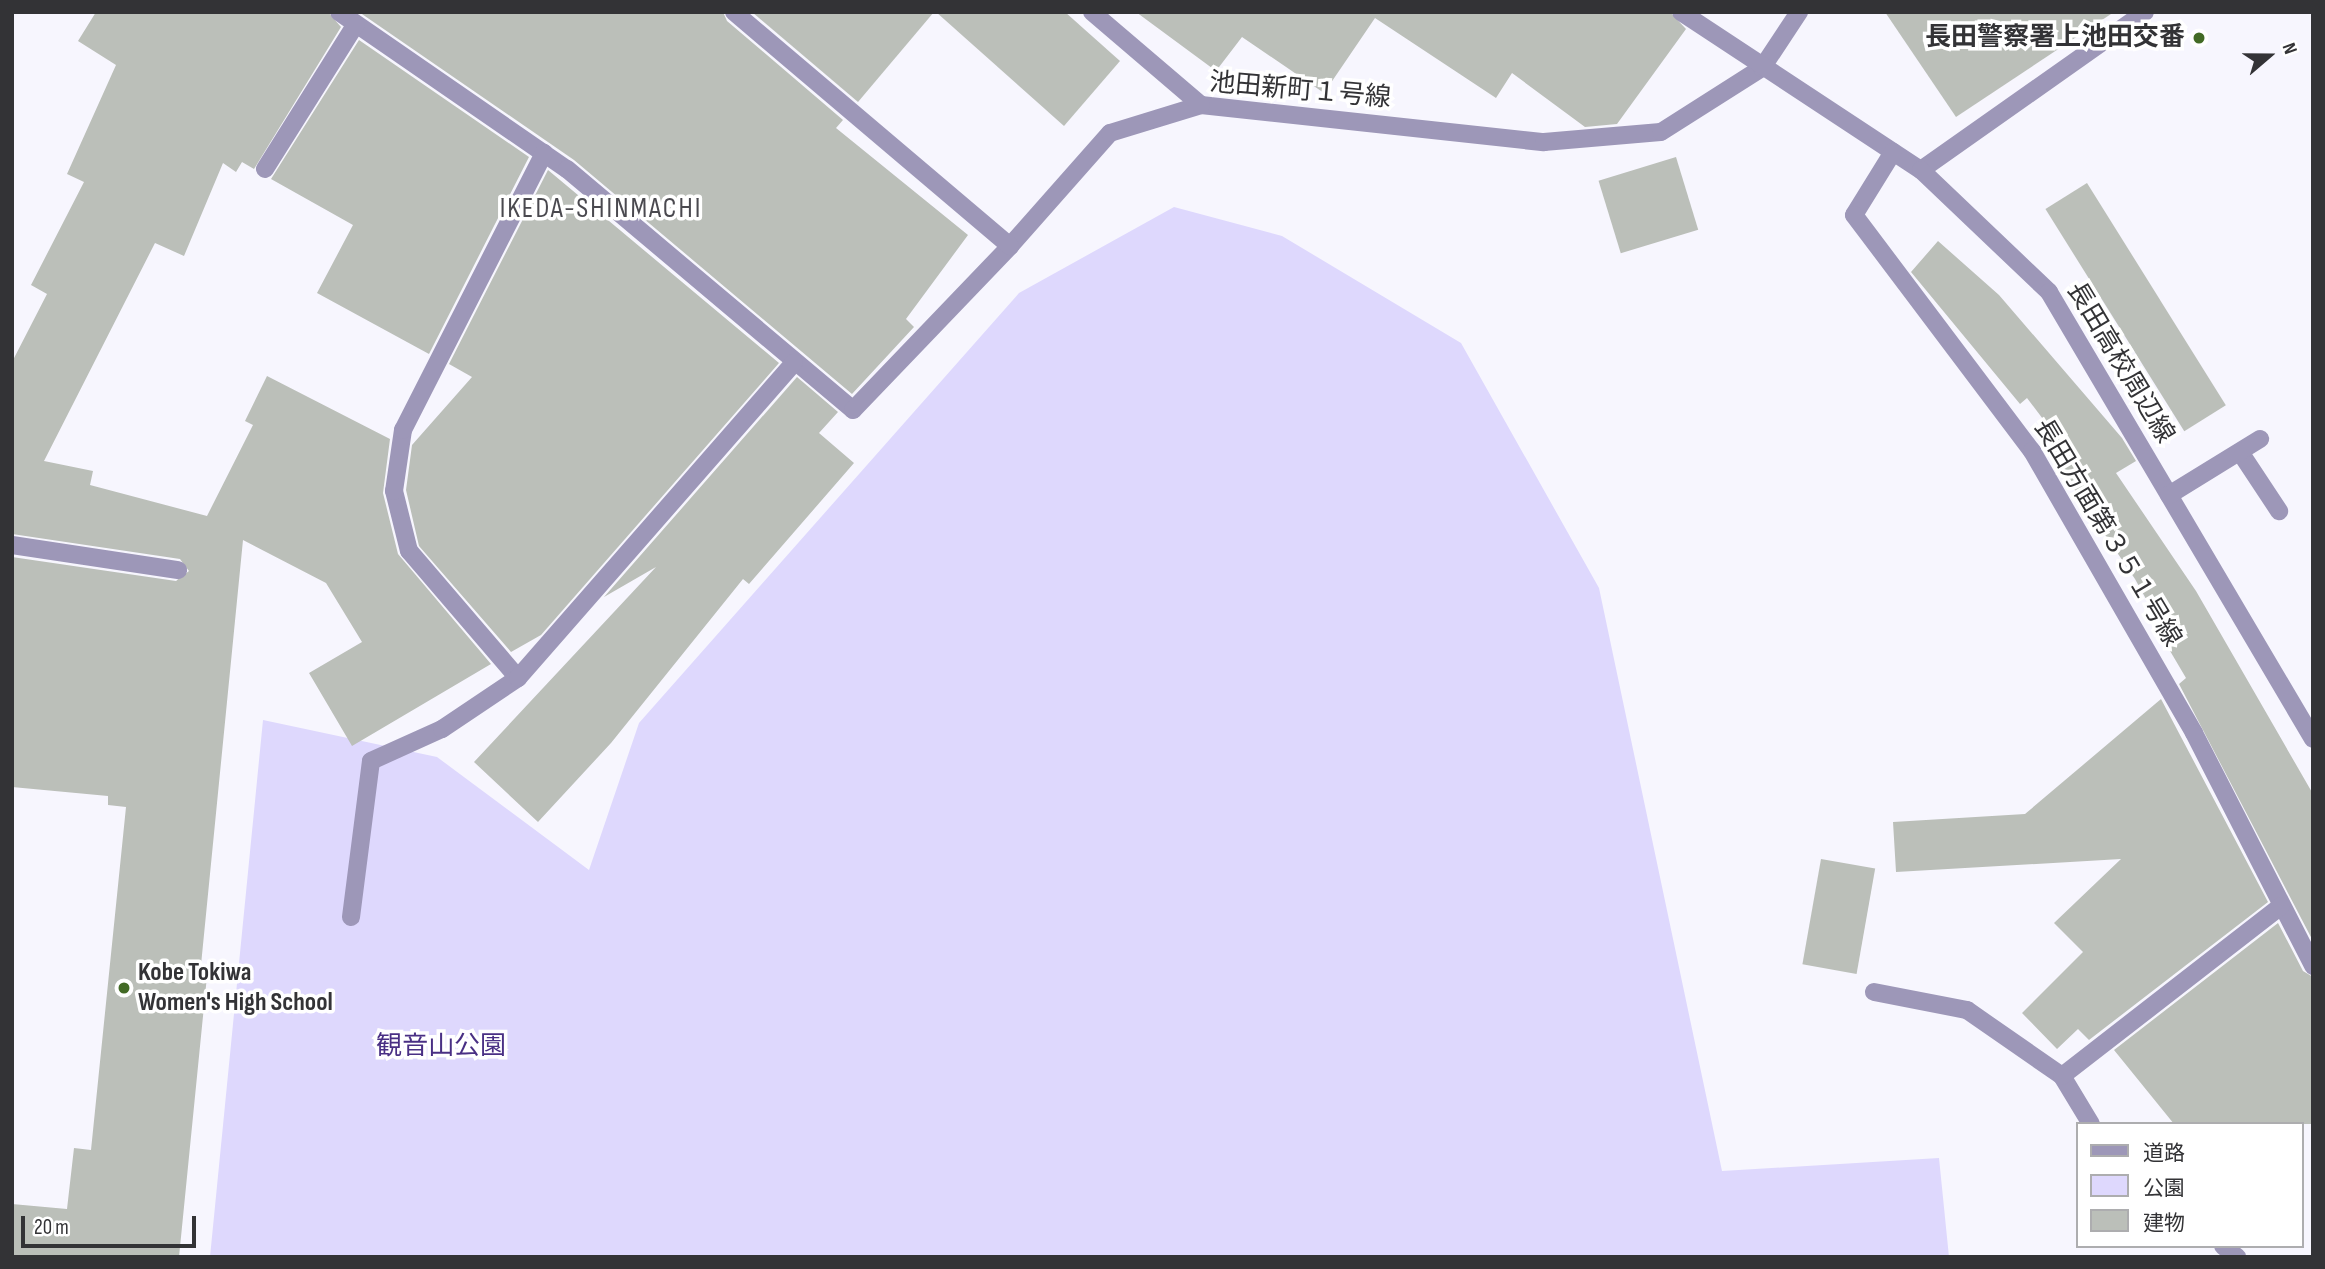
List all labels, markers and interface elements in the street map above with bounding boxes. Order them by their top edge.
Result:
north arrow [2234,21,2304,91]
place label: 長田警察署上池田交番 [1925,22,2185,54]
marker: 長田警察署上池田交番 [2191,30,2207,46]
text: N [2277,40,2302,57]
street label: 池田新町１号線 [1208,68,1392,114]
district label: IKEDA-SHINMACHI [502,192,700,226]
street label: 長田高校周辺線 [2060,277,2180,449]
street label: 長田方面第３５１号線 [2027,414,2187,652]
place label: Kobe Tokiwa Women's High School [138,957,333,1018]
marker: Kobe Tokiwa Women's High School [116,980,132,996]
park label: 観音山公園 [376,1031,506,1063]
legend [2076,1122,2304,1248]
text: 道路 [2143,1141,2185,1166]
text: 公園 [2143,1176,2185,1201]
scale bar [24,1202,200,1246]
text: 建物 [2143,1211,2185,1236]
text: 20 m [34,1215,69,1240]

